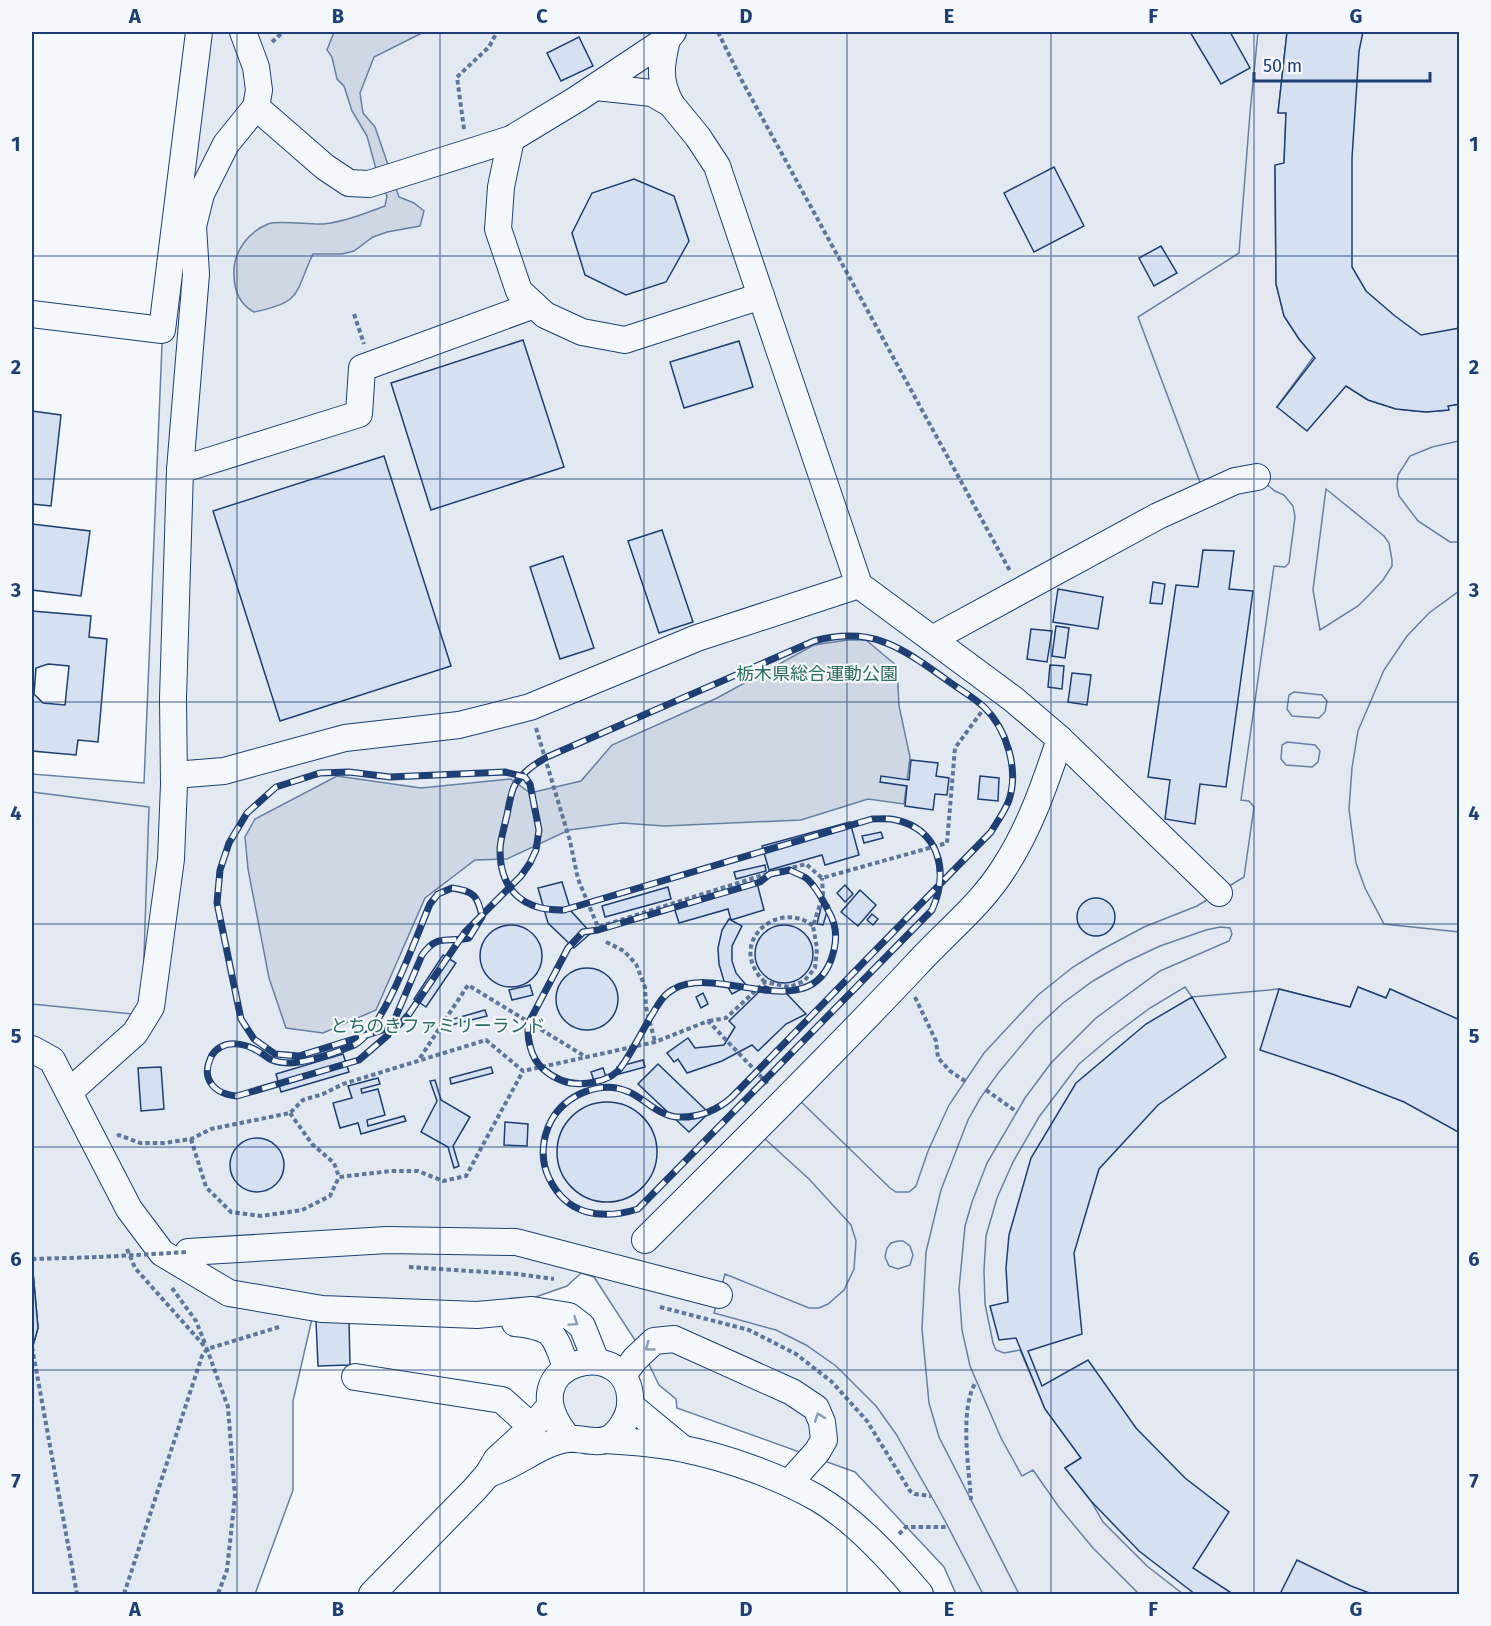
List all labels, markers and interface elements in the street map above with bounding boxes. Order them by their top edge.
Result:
text: A [128,4,142,28]
text: B [332,4,344,28]
text: C [536,4,548,28]
text: D [739,4,753,28]
text: E [944,4,954,28]
text: F [1148,4,1158,28]
text: G [1350,4,1362,28]
scale bar [1254,45,1430,83]
text: 50 m [1263,55,1302,77]
text: 1 [11,132,21,156]
text: 1 [1469,132,1479,156]
text: 2 [11,355,21,379]
text: 2 [1469,355,1479,379]
text: 3 [10,578,21,602]
text: 3 [1468,578,1479,602]
park label: 栃木県総合運動公園 [736,663,898,685]
text: 4 [10,801,22,825]
text: 4 [1468,801,1480,825]
park label: とちのきファミリーランド [330,1015,546,1037]
text: 5 [11,1024,22,1048]
text: 5 [1469,1024,1480,1048]
text: 6 [10,1247,22,1271]
text: 6 [1468,1247,1480,1271]
one-way arrow [568,1315,579,1326]
one-way arrow [645,1340,656,1351]
one-way arrow [814,1413,826,1424]
text: 7 [11,1469,21,1493]
text: 7 [1469,1469,1479,1493]
text: A [128,1597,142,1621]
text: B [332,1597,344,1621]
text: C [536,1597,548,1621]
text: D [739,1597,753,1621]
text: E [944,1597,954,1621]
text: F [1148,1597,1158,1621]
text: G [1350,1597,1362,1621]

